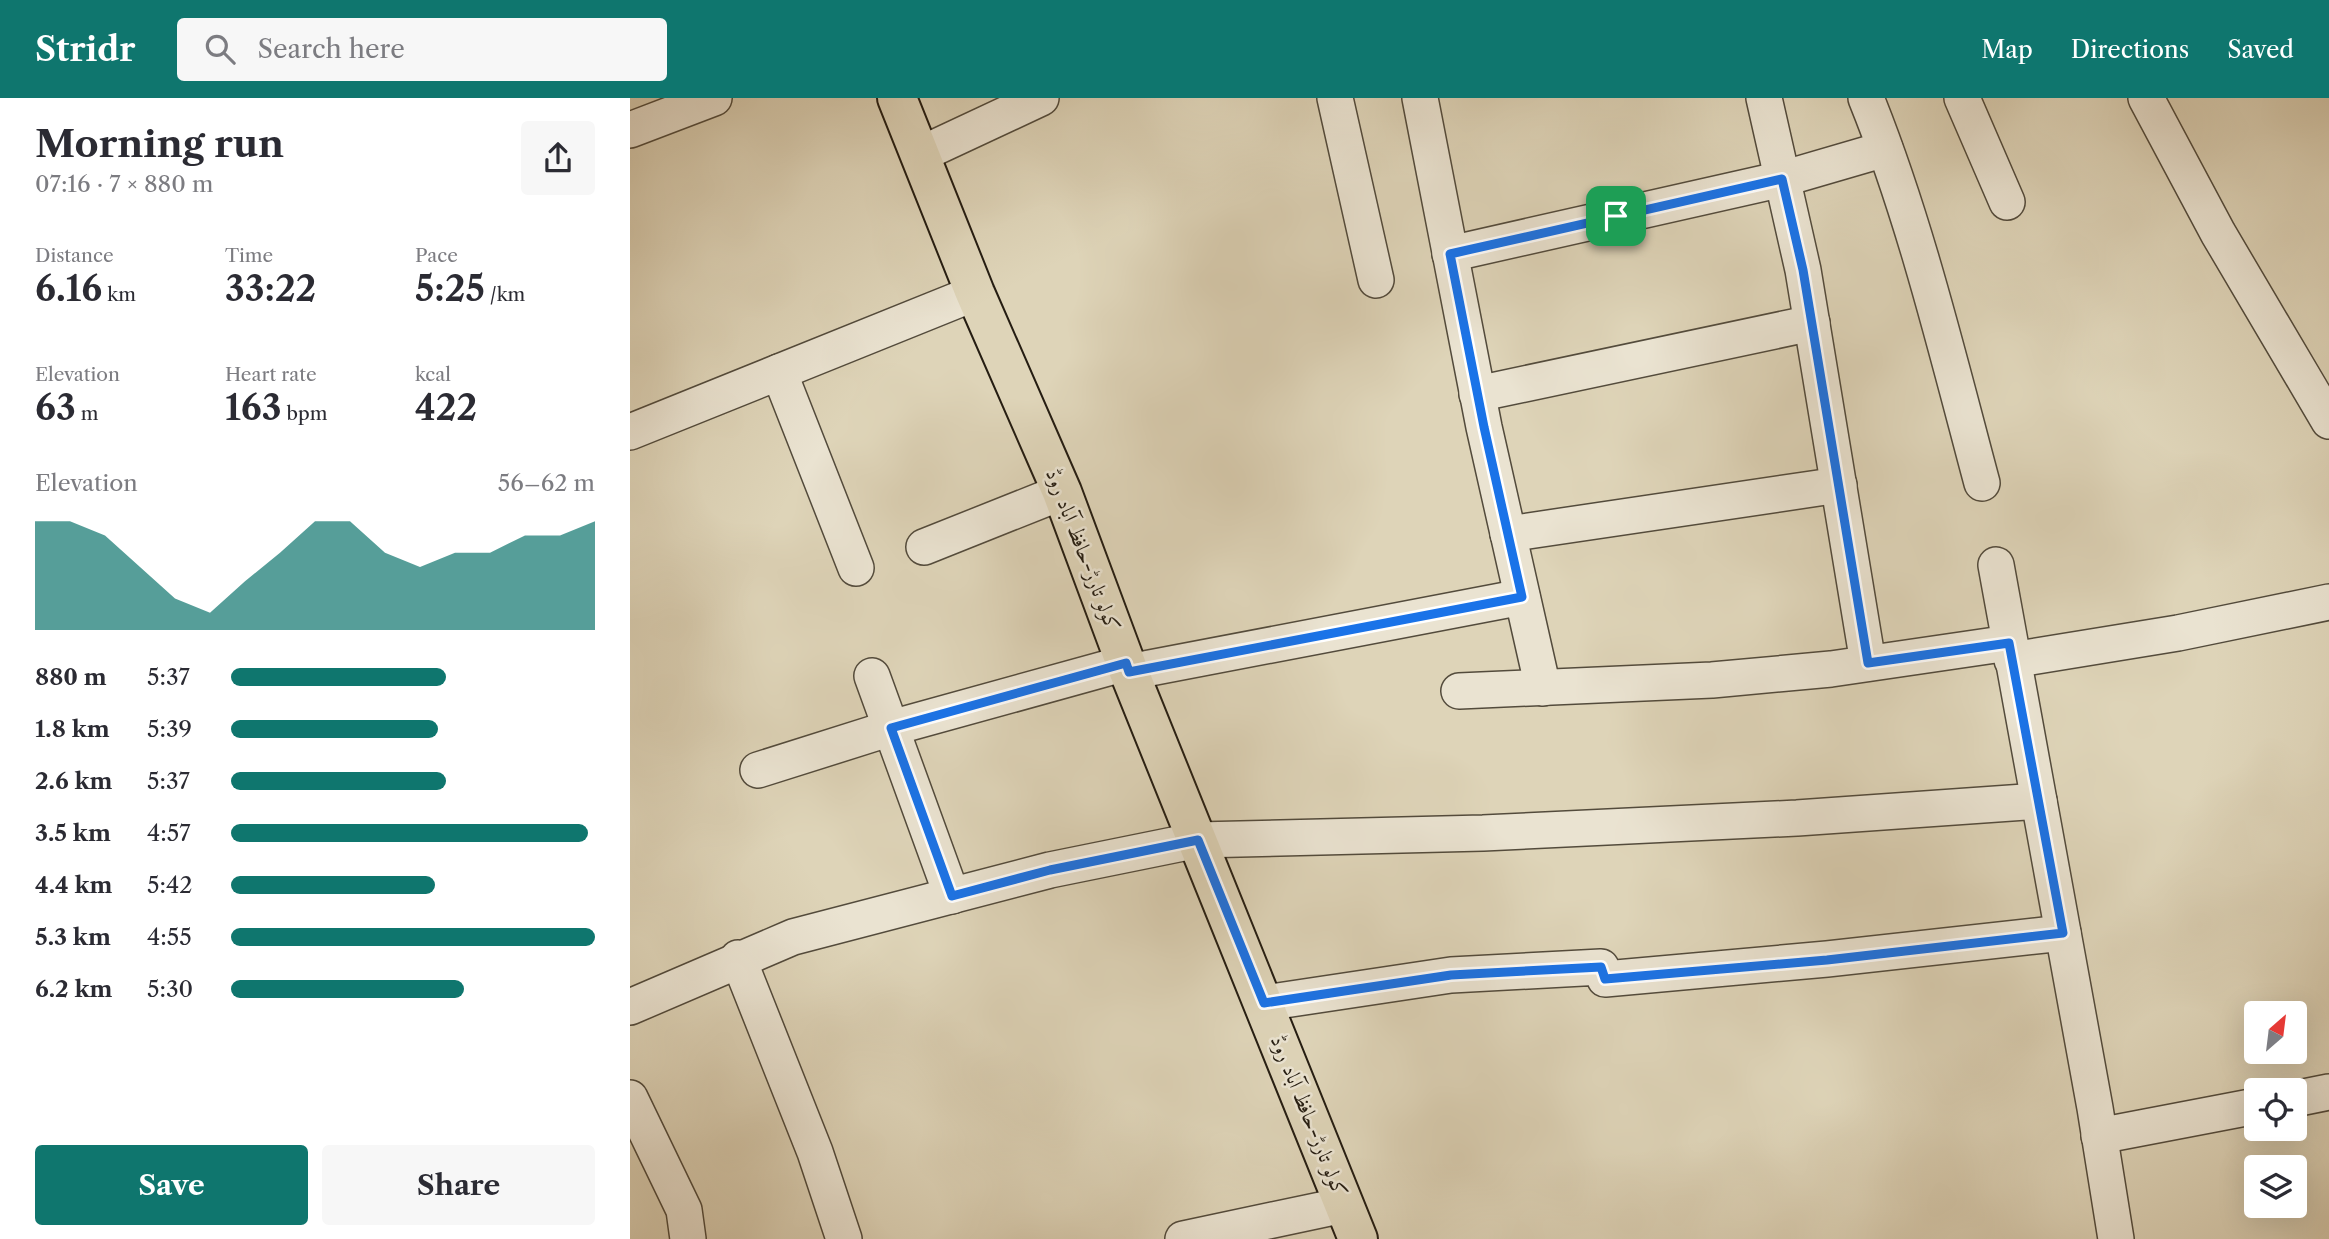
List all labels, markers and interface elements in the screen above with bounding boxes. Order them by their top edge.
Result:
search box [177,18,667,81]
text: Stridr [35,29,135,70]
icon: search [201,30,239,68]
text: Search here [257,33,405,65]
text: Map [1981,35,2033,64]
text: Directions [2071,35,2189,64]
text: Saved [2227,35,2294,64]
text: Morning run [35,120,284,167]
button: share [521,121,595,195]
text: 07:16 · 7 × 880 m [35,170,213,198]
pin [1586,186,1646,246]
icon: arrive [1597,197,1635,235]
text: Distance [35,244,114,267]
text: Time [225,244,273,267]
text: Pace [415,244,458,267]
text: 6.16 [35,267,102,310]
text: 33:22 [225,267,316,310]
text: 5:25 [415,267,485,310]
text: km [102,283,136,306]
text: /km [485,283,525,306]
text: Elevation [35,363,120,386]
text: Heart rate [225,363,317,386]
text: kcal [415,363,451,386]
text: 63 [35,386,76,429]
text: 163 [225,386,281,429]
text: 422 [415,386,477,429]
text: m [76,402,98,425]
text: bpm [281,402,327,425]
street label: کولو تارڑ-حافظ آباد روڈ [1040,465,1126,635]
text: Elevation [35,469,138,497]
text: 56–62 m [498,469,595,497]
text: 880 m [35,663,107,691]
text: 5:37 [147,663,190,691]
text: 1.8 km [35,715,110,743]
text: 5:39 [147,715,192,743]
text: 2.6 km [35,767,113,795]
text: 5:37 [147,767,190,795]
text: 3.5 km [35,819,111,847]
text: 4:57 [147,819,191,847]
text: 4.4 km [35,871,112,899]
text: 5:42 [147,871,192,899]
text: 5.3 km [35,923,111,951]
text: 4:55 [147,923,192,951]
text: 6.2 km [35,975,113,1003]
text: 5:30 [147,975,193,1003]
north arrow [2244,1001,2306,1064]
map controls [2244,1001,2307,1218]
street label: کولو تارڑ-حافظ آباد روڈ [1265,1031,1353,1201]
button: locate [2244,1078,2307,1141]
button: Save [35,1145,308,1225]
button: Share [322,1145,595,1225]
button: layers [2244,1155,2307,1218]

